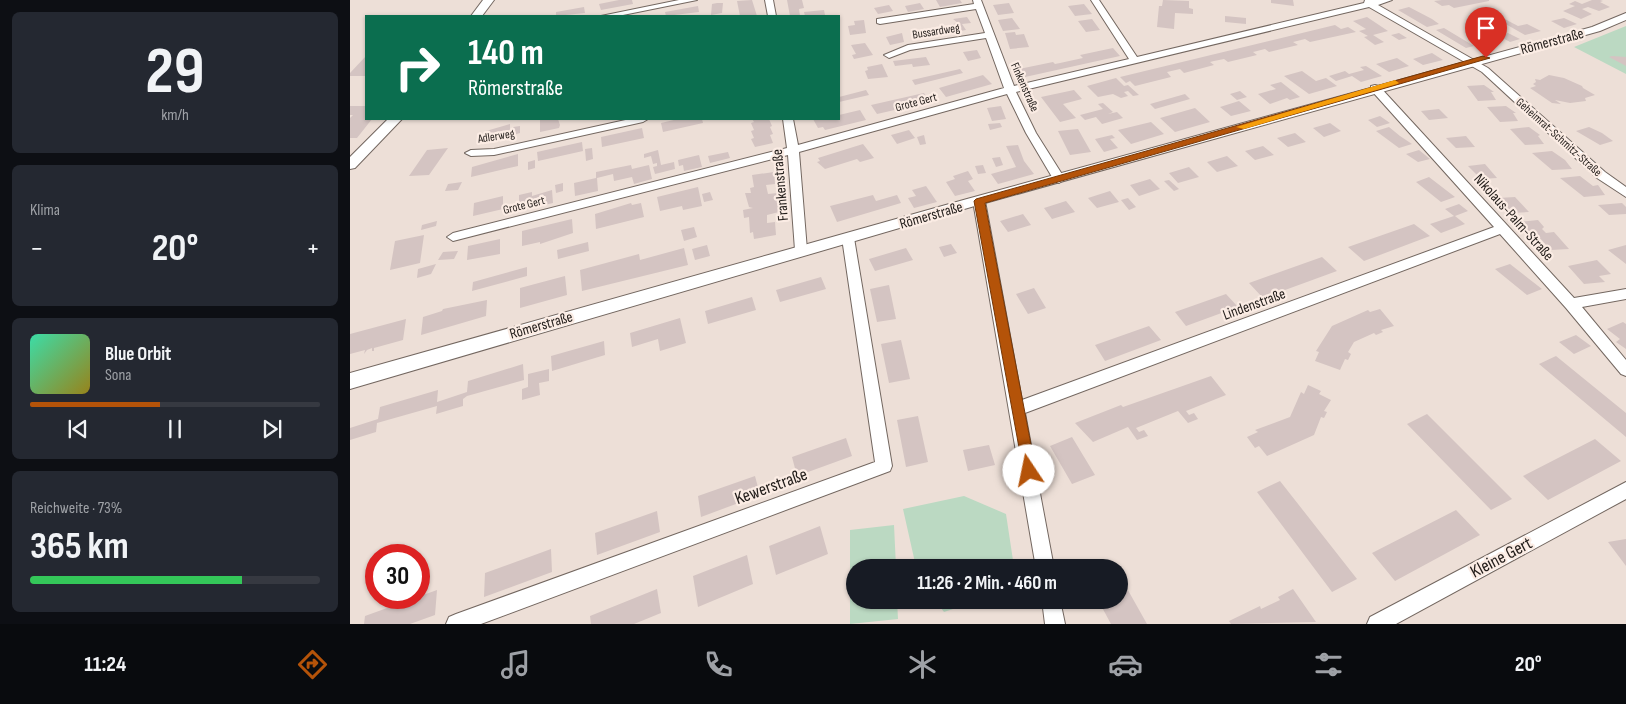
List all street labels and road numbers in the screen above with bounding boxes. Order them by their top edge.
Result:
street label: Bussardweg [911,20,961,43]
street label: Römerstraße [1518,24,1586,59]
street label: Finkenstraße [1007,60,1042,114]
street label: Grote Gert [894,90,939,115]
street label: Geheimrat-Schmitz-Straße [1513,95,1605,180]
street label: Adlerweg [476,126,516,147]
street label: Frankenstraße [768,148,793,222]
street label: Nikolaus-Palm-Straße [1470,170,1558,265]
street label: Grote Gert [502,193,547,218]
street label: Römerstraße [897,197,965,234]
street label: Lindenstraße [1220,284,1288,325]
street label: Römerstraße [507,307,575,344]
street label: Kewerstraße [732,464,810,509]
street label: Kleine Gert [1467,532,1536,582]

